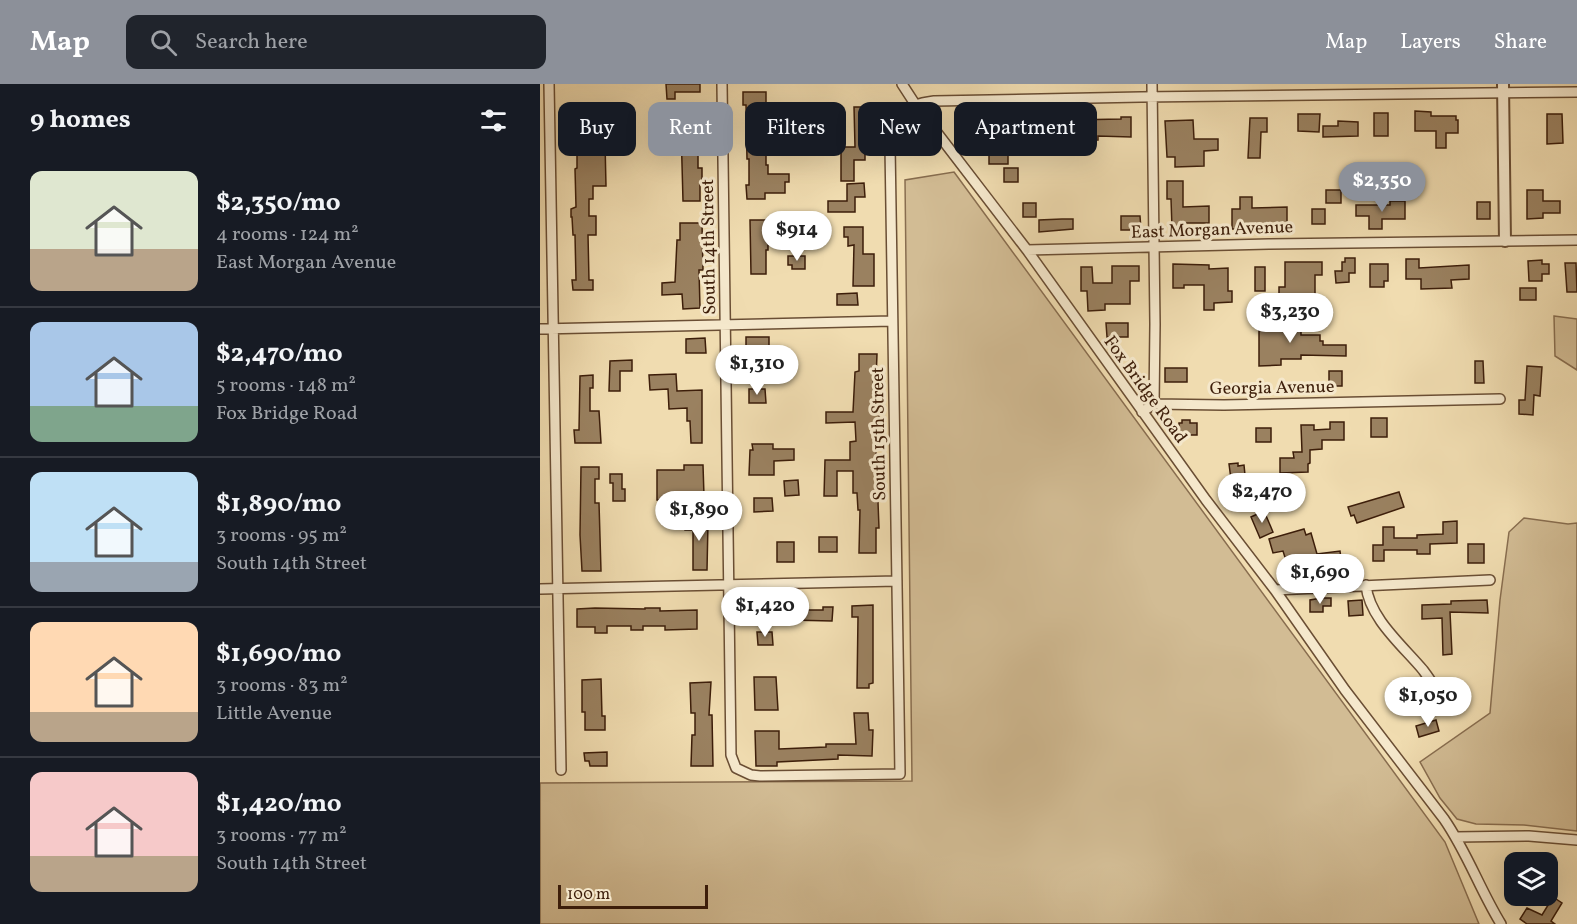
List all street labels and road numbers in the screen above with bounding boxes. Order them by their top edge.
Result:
street label: South 14th Street [696,179,723,315]
street label: East Morgan Avenue [1131,215,1294,246]
street label: Fox Bridge Road [1097,331,1192,449]
street label: South 15th Street [866,367,893,501]
street label: Georgia Avenue [1209,375,1335,402]

